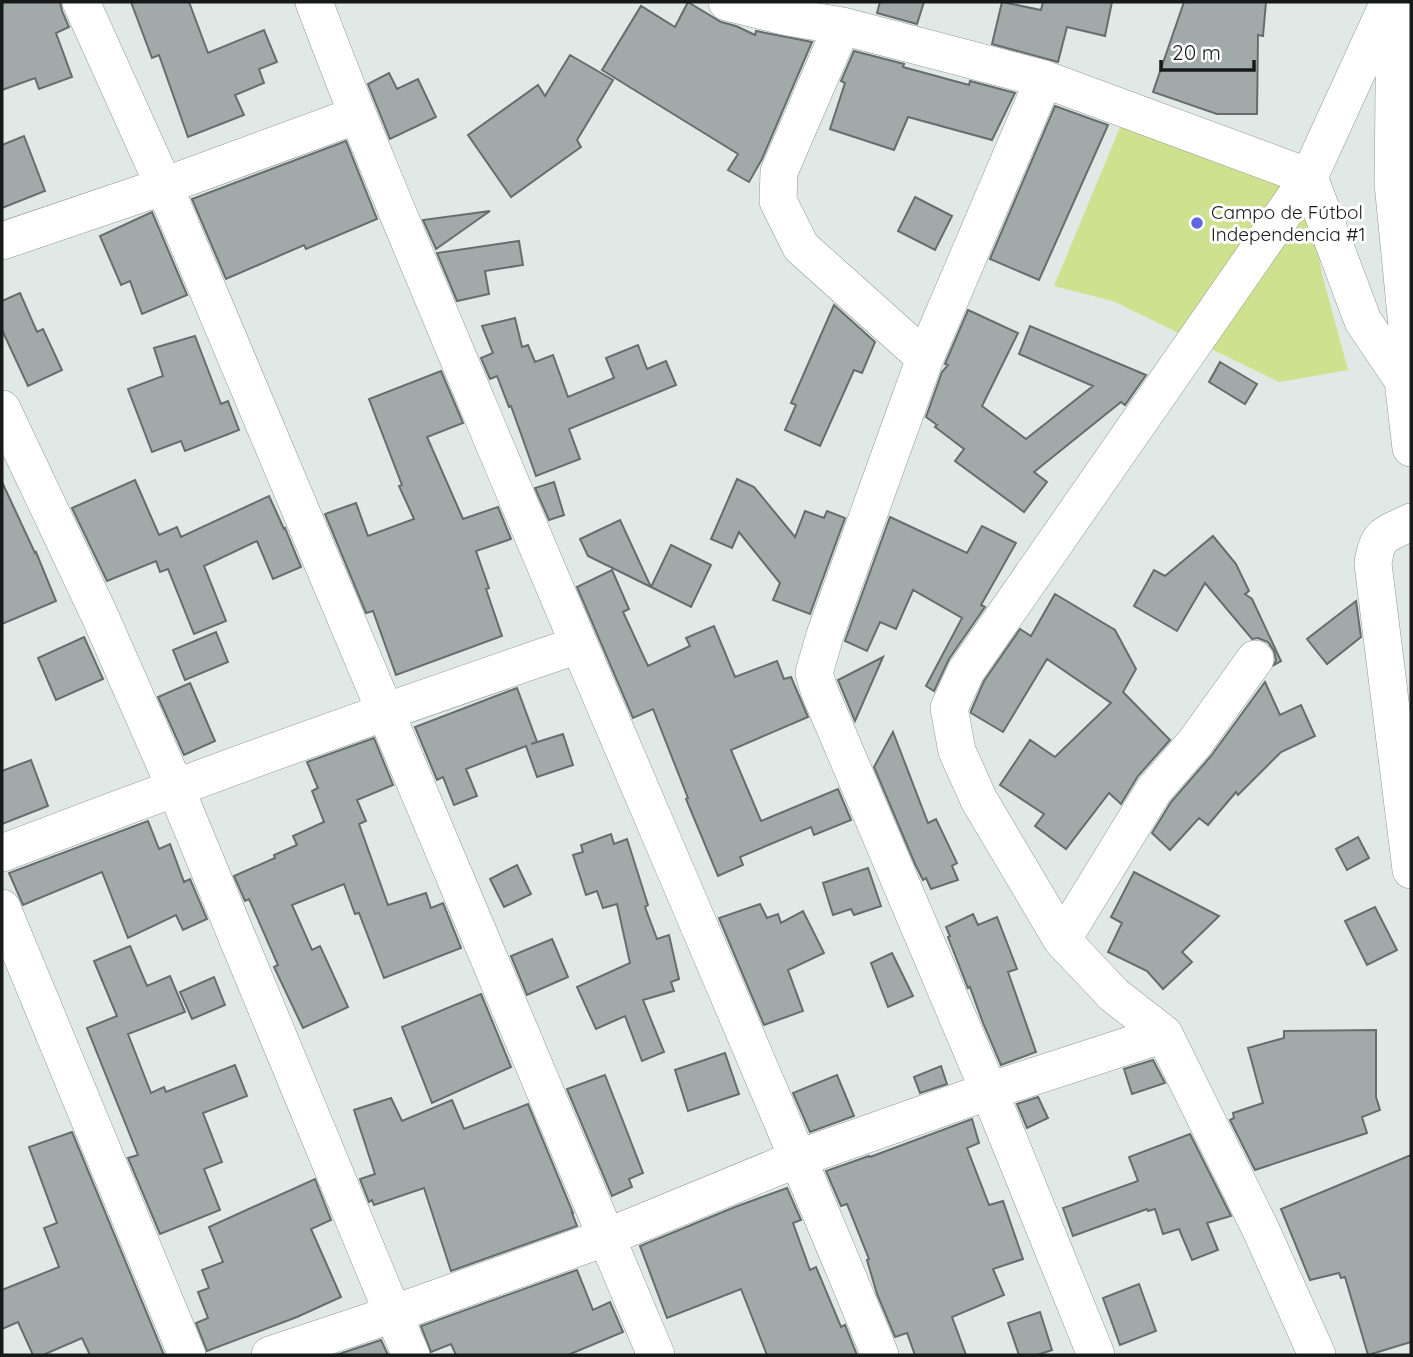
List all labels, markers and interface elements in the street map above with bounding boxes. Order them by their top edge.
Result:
scale bar [1161,28,1254,72]
text: 20 m [1172,39,1221,65]
place label: Campo de Fútbol Independencia #1 [1211,200,1366,246]
marker: Campo de Fútbol Independencia #1 [1189,215,1205,231]

